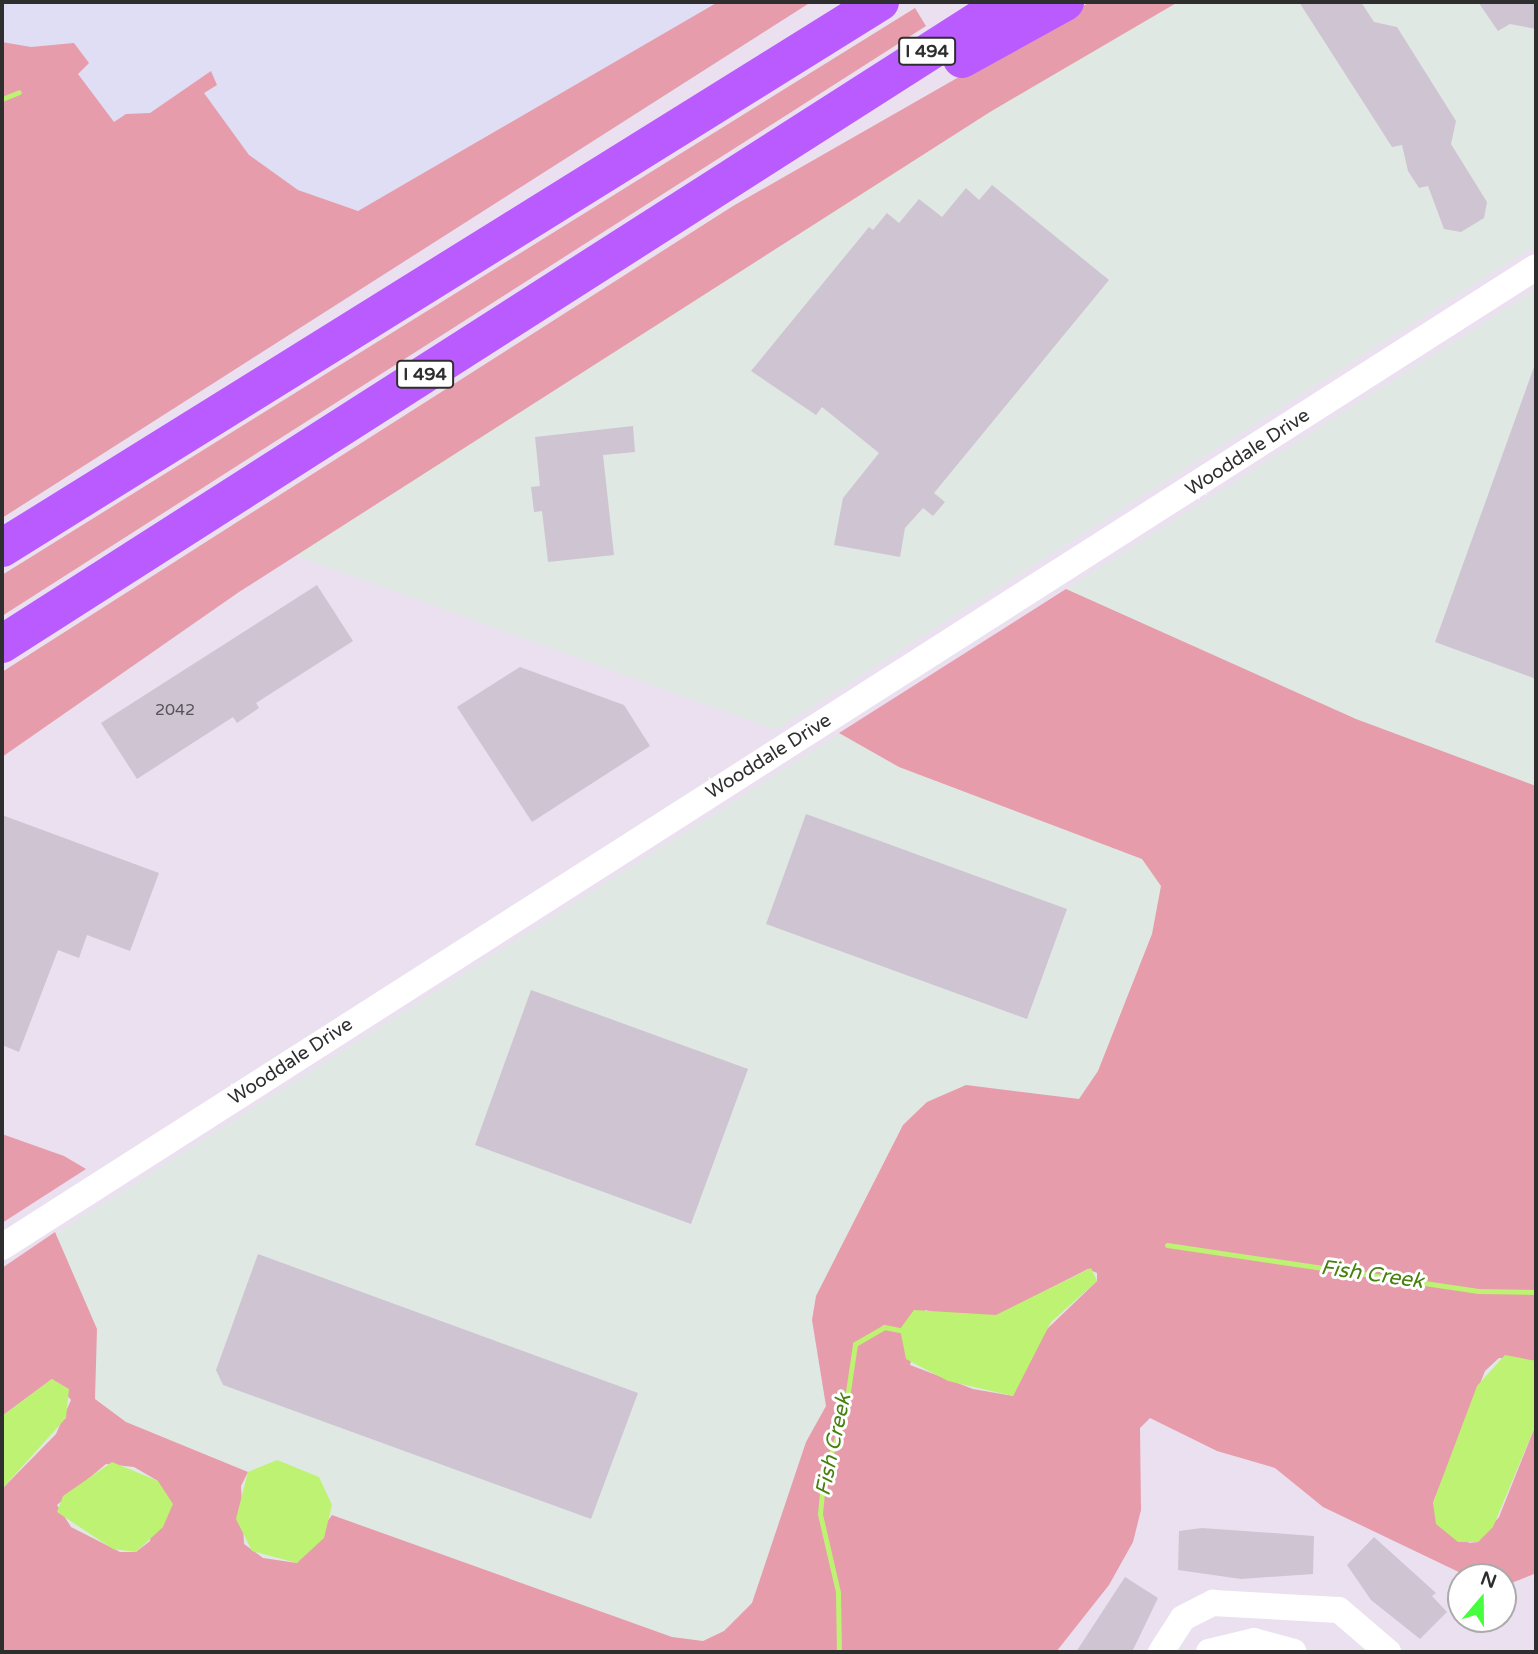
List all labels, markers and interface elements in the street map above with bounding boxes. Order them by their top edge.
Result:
road number: I 494 [897,36,957,66]
road number: I 494 [395,360,455,388]
street label: Wooddale Drive [1182,404,1314,502]
house number: 2042 [155,700,195,720]
street label: Wooddale Drive [702,709,836,805]
street label: Wooddale Drive [225,1013,357,1111]
water label: Fish Creek [1319,1255,1425,1295]
water label: Fish Creek [811,1392,857,1498]
north arrow [1447,1563,1517,1633]
text: N [1478,1567,1499,1593]

